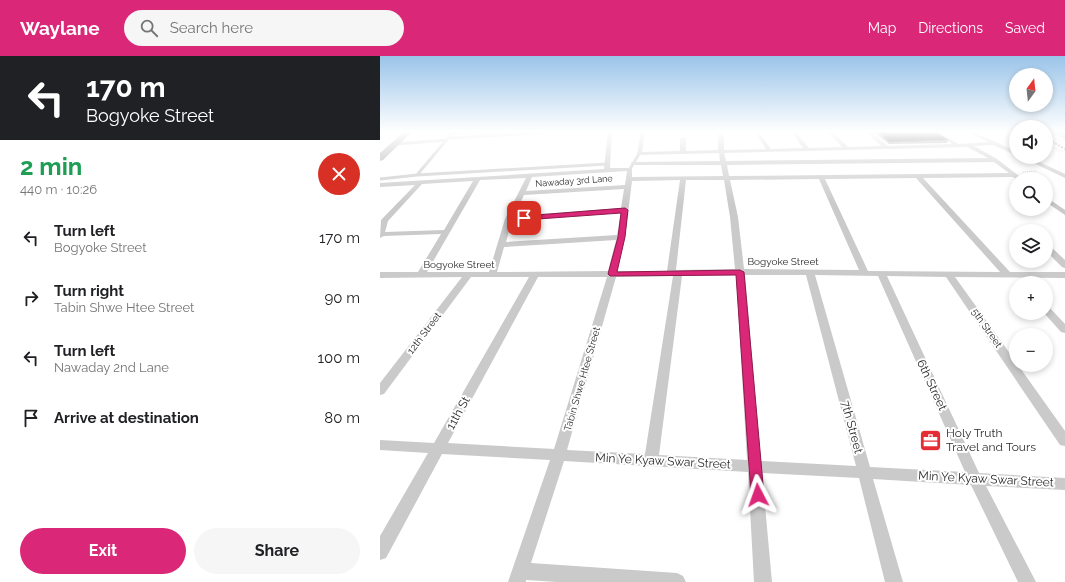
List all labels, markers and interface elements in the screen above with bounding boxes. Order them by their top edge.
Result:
search box [124,10,404,46]
text: Waylane [20,17,100,39]
icon: search [138,17,160,39]
text: Search here [170,19,253,37]
text: Map [868,20,896,36]
text: Directions [918,20,983,36]
text: Saved [1005,20,1045,36]
north arrow [1009,68,1053,112]
map controls [1009,68,1053,372]
text: 170 m [86,71,166,104]
icon: left [20,72,72,124]
text: Bogyoke Street [86,105,214,126]
button: sound [1009,120,1053,164]
text: 2 min [20,152,82,181]
button: close [318,153,360,195]
button: search [1009,172,1053,216]
street label: Nawaday 3rd Lane [535,173,614,189]
text: 440 m · 10:26 [20,182,97,197]
pin [507,201,541,235]
icon: arrive [513,207,535,229]
text: Turn left [54,222,115,240]
button: layers [1009,224,1053,268]
icon: left [20,227,42,249]
text: 170 m [319,229,360,247]
text: Bogyoke Street [54,240,147,255]
street label: Bogyoke Street [747,256,819,267]
street label: Bogyoke Street [423,259,495,270]
button: + [1009,276,1053,320]
text: Turn right [54,282,124,300]
icon: right [20,287,42,309]
text: 90 m [324,289,360,307]
text: Tabin Shwe Htee Street [54,300,194,315]
street label: 5th Street [970,306,1005,350]
street label: 12th Street [405,310,444,356]
street label: Tabin Shwe Htee Street [562,325,602,432]
button: − [1009,328,1053,372]
text: Turn left [54,342,115,360]
icon: left [20,347,42,369]
text: 100 m [318,349,360,367]
street label: 6th Street [914,357,950,413]
text: Nawaday 2nd Lane [54,360,169,375]
street label: 11th St [443,394,473,432]
street label: 7th Street [838,399,866,455]
icon: arrive [20,407,42,429]
text: Arrive at destination [54,409,199,427]
text: 80 m [324,409,360,427]
place label: Holy Truth Travel and Tours [946,426,1036,454]
office icon: Holy Truth Travel and Tours [917,427,943,453]
street label: Min Ye Kyaw Swar Street [595,450,731,472]
street label: Min Ye Kyaw Swar Street [918,468,1054,490]
position arrow [737,474,779,516]
button: Exit [20,528,186,574]
button: Share [194,528,360,574]

